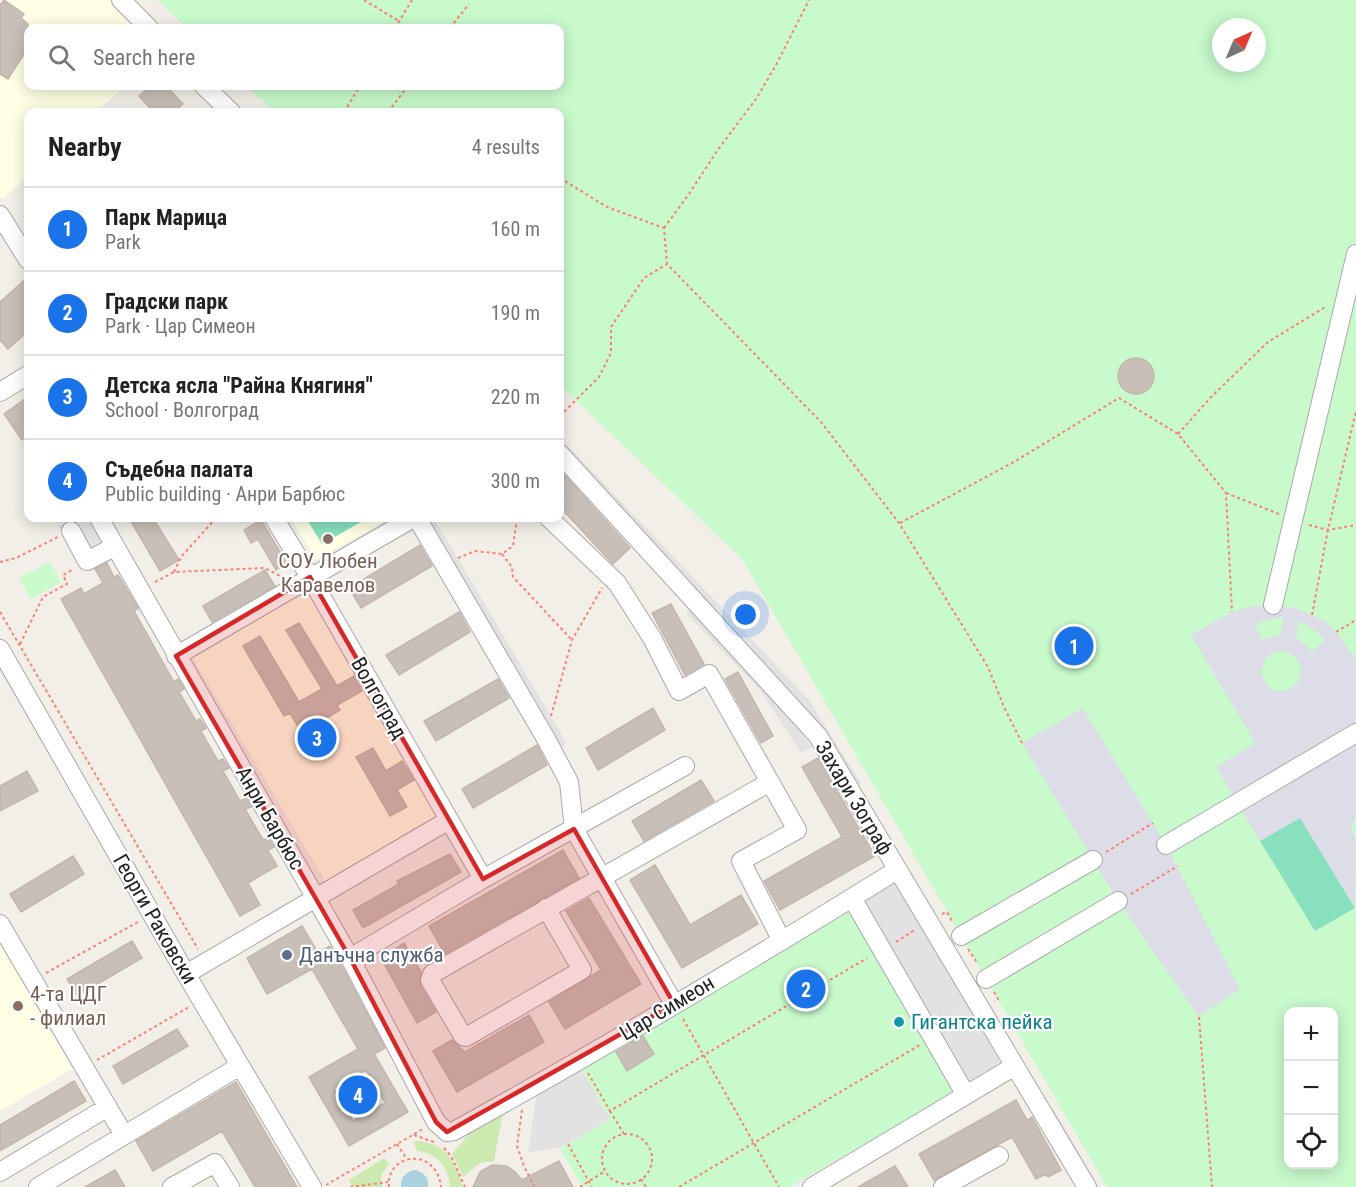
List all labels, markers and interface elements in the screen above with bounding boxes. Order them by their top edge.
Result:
north arrow [1212,18,1266,72]
search box [24,24,564,90]
icon: search [45,41,78,74]
text: Search here [93,45,195,70]
text: Nearby [48,132,122,162]
text: 4 results [472,135,540,159]
text: Парк Марица [105,205,227,230]
text: 1 [62,217,73,241]
text: 160 m [491,217,540,241]
text: Park [105,230,141,254]
text: Градски парк [105,289,228,314]
text: 2 [62,301,73,325]
text: 190 m [491,301,540,325]
text: Park · Цар Симеон [105,314,256,338]
text: Детска ясла "Райна Княгиня" [105,373,373,398]
text: 3 [62,385,73,409]
text: 220 m [491,385,540,409]
text: School · Волгоград [105,398,259,422]
text: Съдебна палата [105,457,253,482]
text: 4 [62,469,73,493]
text: 300 m [491,469,540,493]
text: Public building · Анри Барбюс [105,482,345,506]
marker: СОУ Любен Каравелов [321,532,335,546]
place label: СОУ Любен Каравелов [278,549,378,597]
your location [731,600,760,629]
pin: 1 [1054,624,1094,668]
street label: Волгоград [346,653,412,743]
pin: 3 [298,716,336,760]
street label: Захари Зограф [811,737,897,859]
street label: Анри Барбюс [231,762,309,874]
street label: Георги Раковски [108,850,202,988]
place label: Данъчна служба [299,943,443,967]
marker: Данъчна служба [280,948,294,962]
pin: 2 [786,966,826,1012]
street label: Цар Симеон [615,970,719,1046]
place label: 4-та ЦДГ - филиал [30,982,107,1030]
marker: 4-та ЦДГ - филиал [11,999,25,1013]
map controls [1284,1007,1338,1169]
button: + [1284,1007,1338,1061]
place label: Гигантска пейка [911,1010,1053,1034]
marker: Гигантска пейка [892,1015,906,1029]
button: − [1284,1061,1338,1115]
pin: 4 [338,1072,378,1118]
button: locate [1284,1115,1338,1169]

